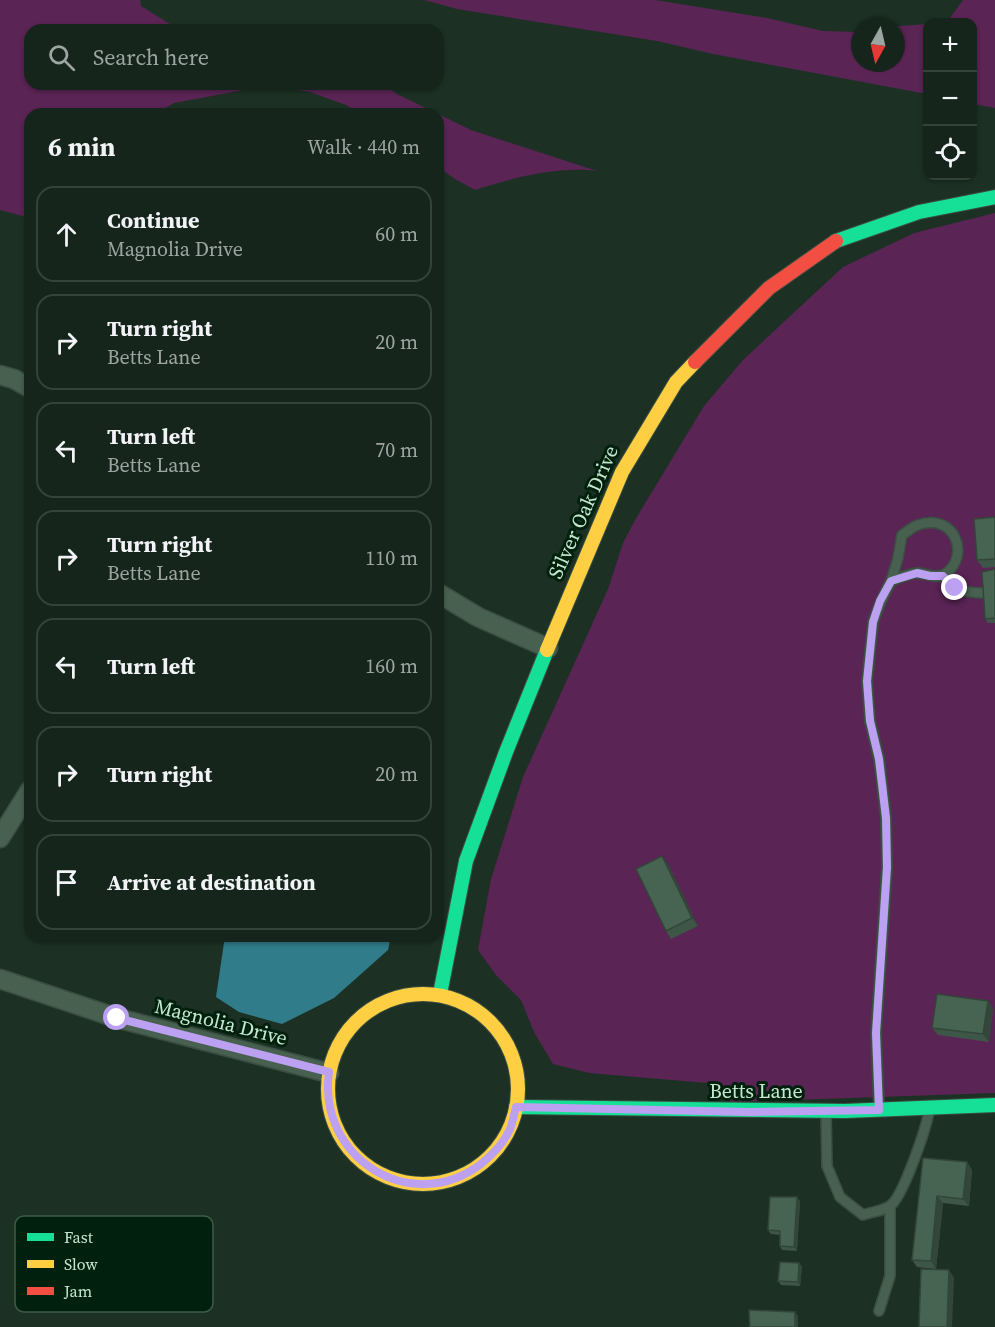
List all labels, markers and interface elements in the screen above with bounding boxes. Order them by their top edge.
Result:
north arrow [851,18,905,72]
map controls [923,18,977,180]
button: + [923,18,977,72]
search box [24,24,444,90]
icon: search [45,41,78,74]
text: Search here [93,42,209,72]
button: − [923,72,977,126]
button: locate [923,126,977,180]
text: 6 min [48,129,115,165]
text: Walk · 440 m [307,133,420,161]
text: Continue [107,205,200,235]
icon: ahead [50,218,83,251]
text: 60 m [375,220,418,248]
text: Magnolia Drive [107,235,243,263]
text: Turn right [107,313,212,343]
icon: right [50,326,83,359]
text: 20 m [375,328,418,356]
text: Betts Lane [107,343,201,371]
text: Turn left [107,421,195,451]
icon: left [50,434,83,467]
text: 70 m [375,436,418,464]
street label: Silver Oak Drive [541,441,625,583]
text: Betts Lane [107,451,201,479]
text: Turn right [107,529,212,559]
icon: right [50,542,83,575]
text: 110 m [365,544,418,572]
text: Betts Lane [107,559,201,587]
route end [941,574,967,600]
icon: left [50,650,83,683]
text: Turn left [107,651,195,681]
text: 160 m [365,652,418,680]
icon: right [50,758,83,791]
text: Turn right [107,759,212,789]
text: 20 m [375,760,418,788]
icon: arrive [50,866,83,899]
text: Arrive at destination [107,867,316,897]
street label: Magnolia Drive [152,992,290,1052]
route start [103,1004,129,1030]
street label: Betts Lane [709,1077,803,1105]
legend [15,1216,213,1312]
text: Fast [64,1226,94,1248]
text: Slow [64,1253,99,1275]
text: Jam [63,1280,92,1302]

